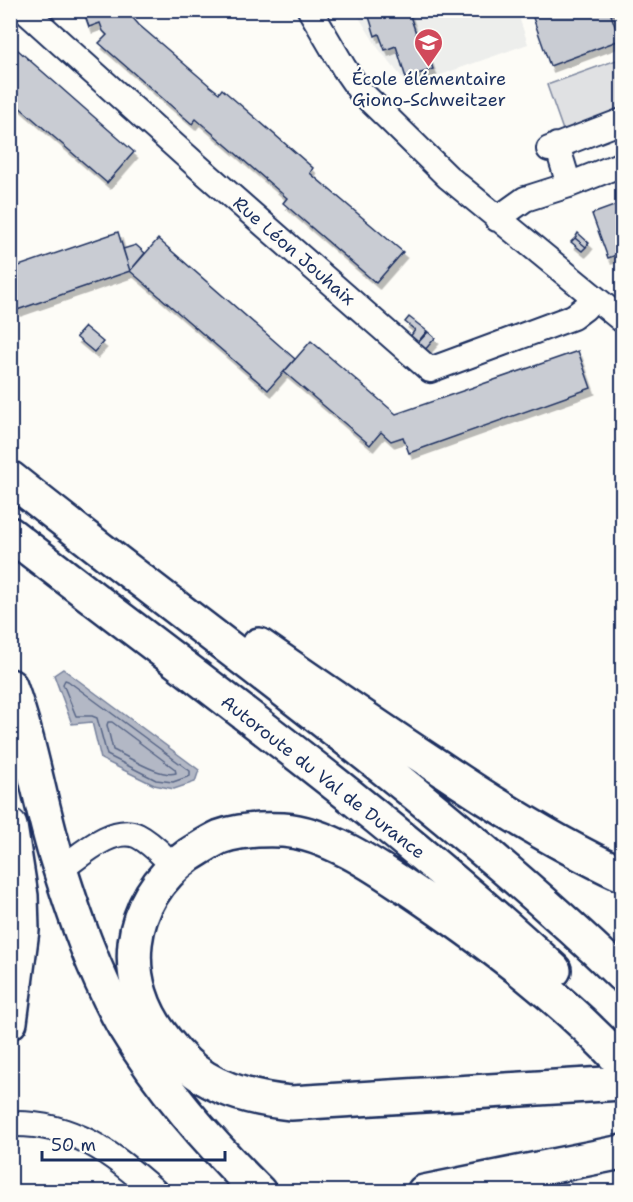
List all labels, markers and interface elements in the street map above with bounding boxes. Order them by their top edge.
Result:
school or university icon: École élémentaire Giono-Schweitzer [413,26,445,68]
place label: École élémentaire Giono-Schweitzer [352,67,506,112]
street label: Rue Léon Jouhaix [228,191,360,311]
street label: Autoroute du Val de Durance [216,690,430,864]
scale bar [42,1124,225,1162]
text: 50 m [51,1133,96,1157]

